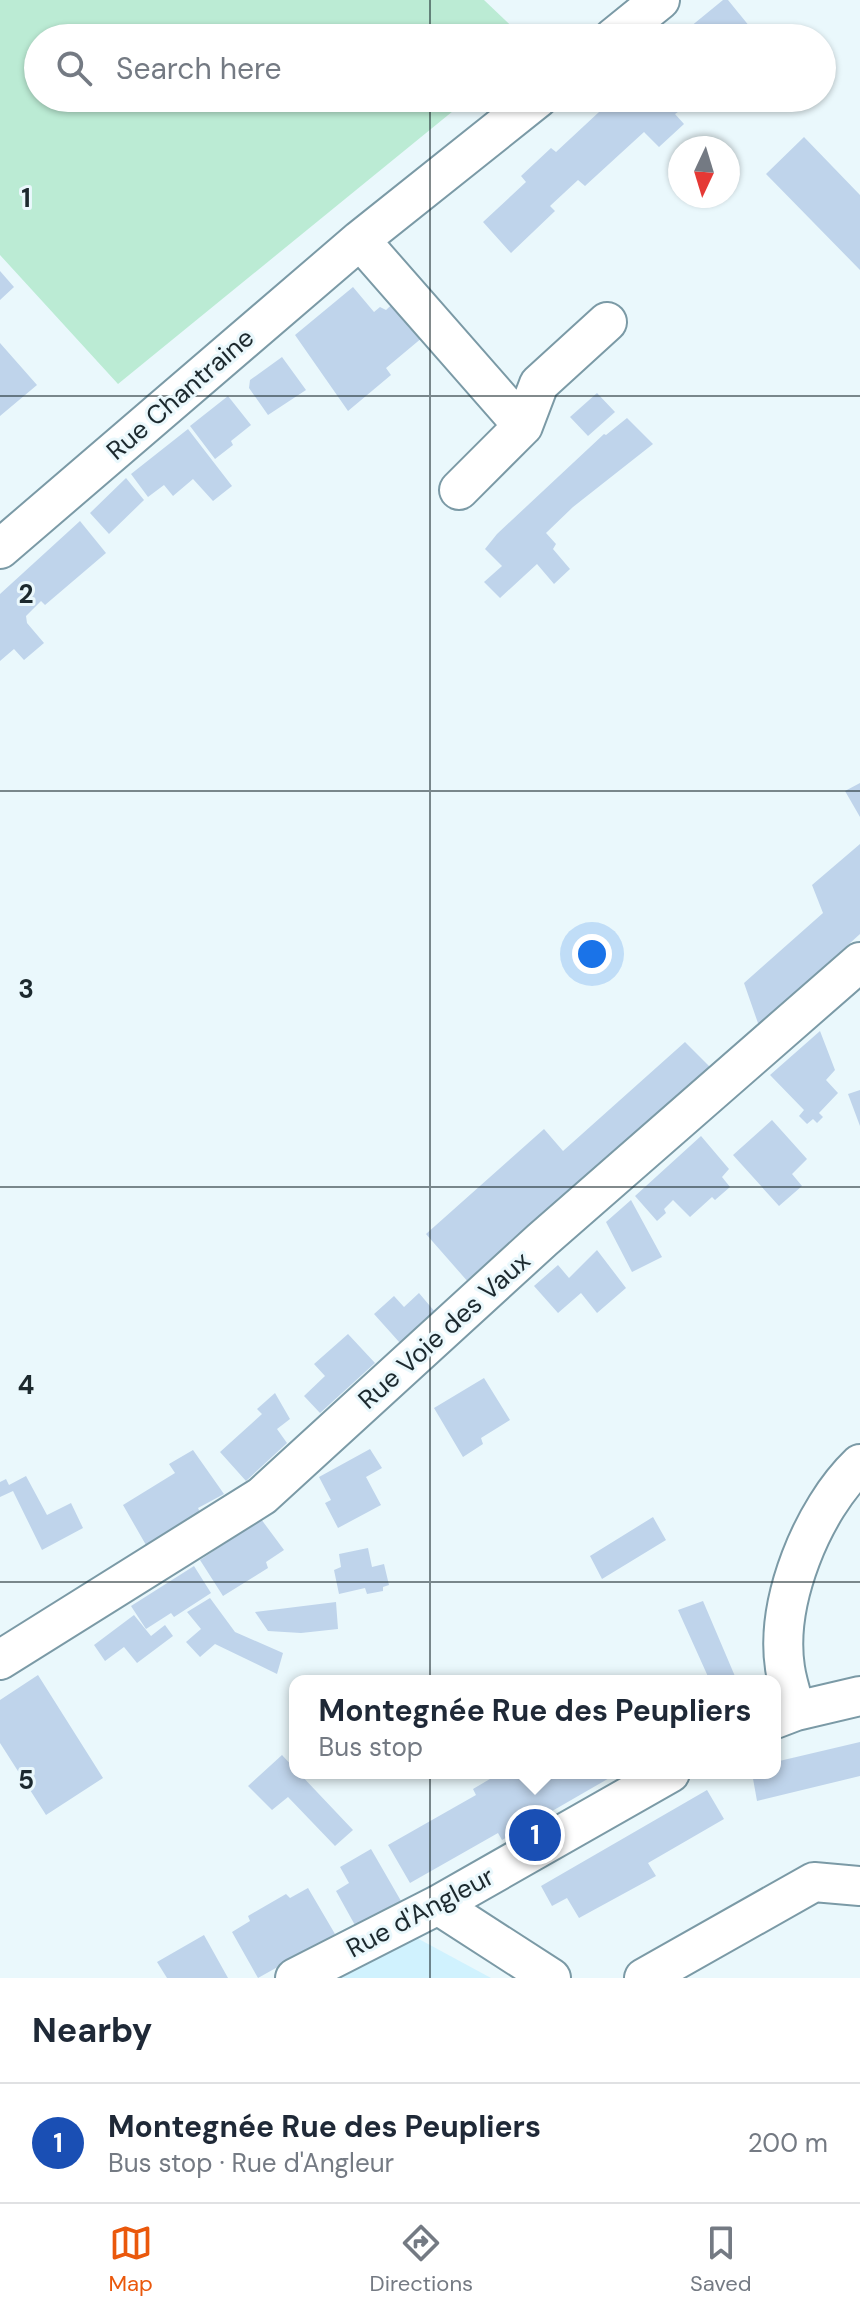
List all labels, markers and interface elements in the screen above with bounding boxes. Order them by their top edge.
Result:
search box [24,24,836,112]
icon: search [52,46,96,90]
text: Search here [116,49,282,88]
north arrow [668,136,740,208]
text: 1 [21,181,31,215]
street label: Rue Chantraine [99,321,261,467]
text: 2 [18,577,34,611]
your location [572,934,612,974]
text: 3 [18,972,34,1006]
street label: Rue Voie des Vaux [351,1244,537,1416]
text: 4 [18,1368,34,1402]
popup [289,1675,781,1779]
text: Montegnée Rue des Peupliers [319,1691,751,1730]
text: Bus stop [319,1730,423,1764]
text: 5 [18,1763,34,1797]
pin: 1 [509,1805,561,1865]
street label: Rue d'Angleur [340,1859,500,1965]
text: Nearby [32,2008,152,2053]
text: Montegnée Rue des Peupliers [108,2107,541,2146]
text: 1 [53,2126,63,2160]
text: 200 m [748,2126,828,2160]
text: Bus stop · Rue d'Angleur [108,2146,394,2180]
tab: Map [108,2221,153,2298]
tab: Directions [370,2221,473,2298]
tab: Saved [690,2221,752,2298]

